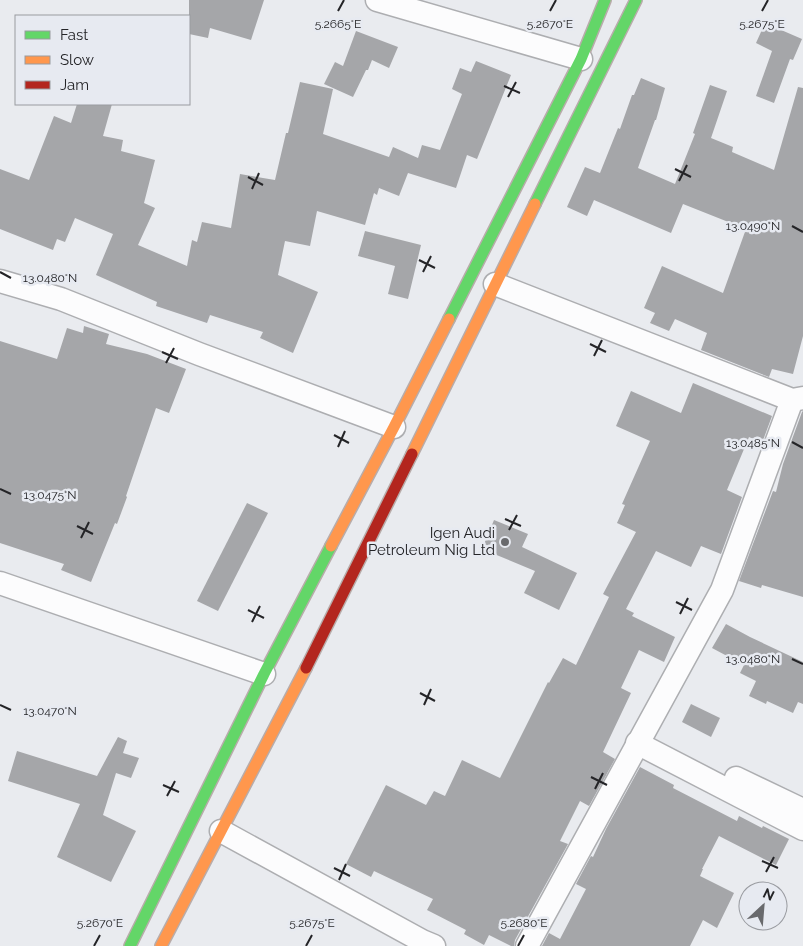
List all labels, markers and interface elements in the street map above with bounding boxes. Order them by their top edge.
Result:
legend [15,15,190,105]
text: 5.2665°E [315,17,361,31]
text: 5.2670°E [527,17,573,31]
text: 5.2675°E [739,17,785,31]
text: Fast [60,26,88,44]
text: Slow [60,51,94,69]
text: Jam [60,76,89,94]
text: 13.0490°N [726,219,780,233]
text: 13.0480°N [23,271,77,285]
text: 13.0485°N [726,436,780,450]
text: 13.0475°N [24,488,76,502]
place label: Igen Audi Petroleum Nig Ltd [368,524,495,559]
marker: Igen Audi Petroleum Nig Ltd [499,536,511,548]
text: 13.0480°N [726,652,780,666]
text: 13.0470°N [23,704,77,718]
north arrow [738,881,788,931]
text: N [760,885,777,904]
text: 5.2670°E [77,916,123,930]
text: 5.2675°E [289,916,335,930]
text: 5.2680°E [500,916,548,930]

